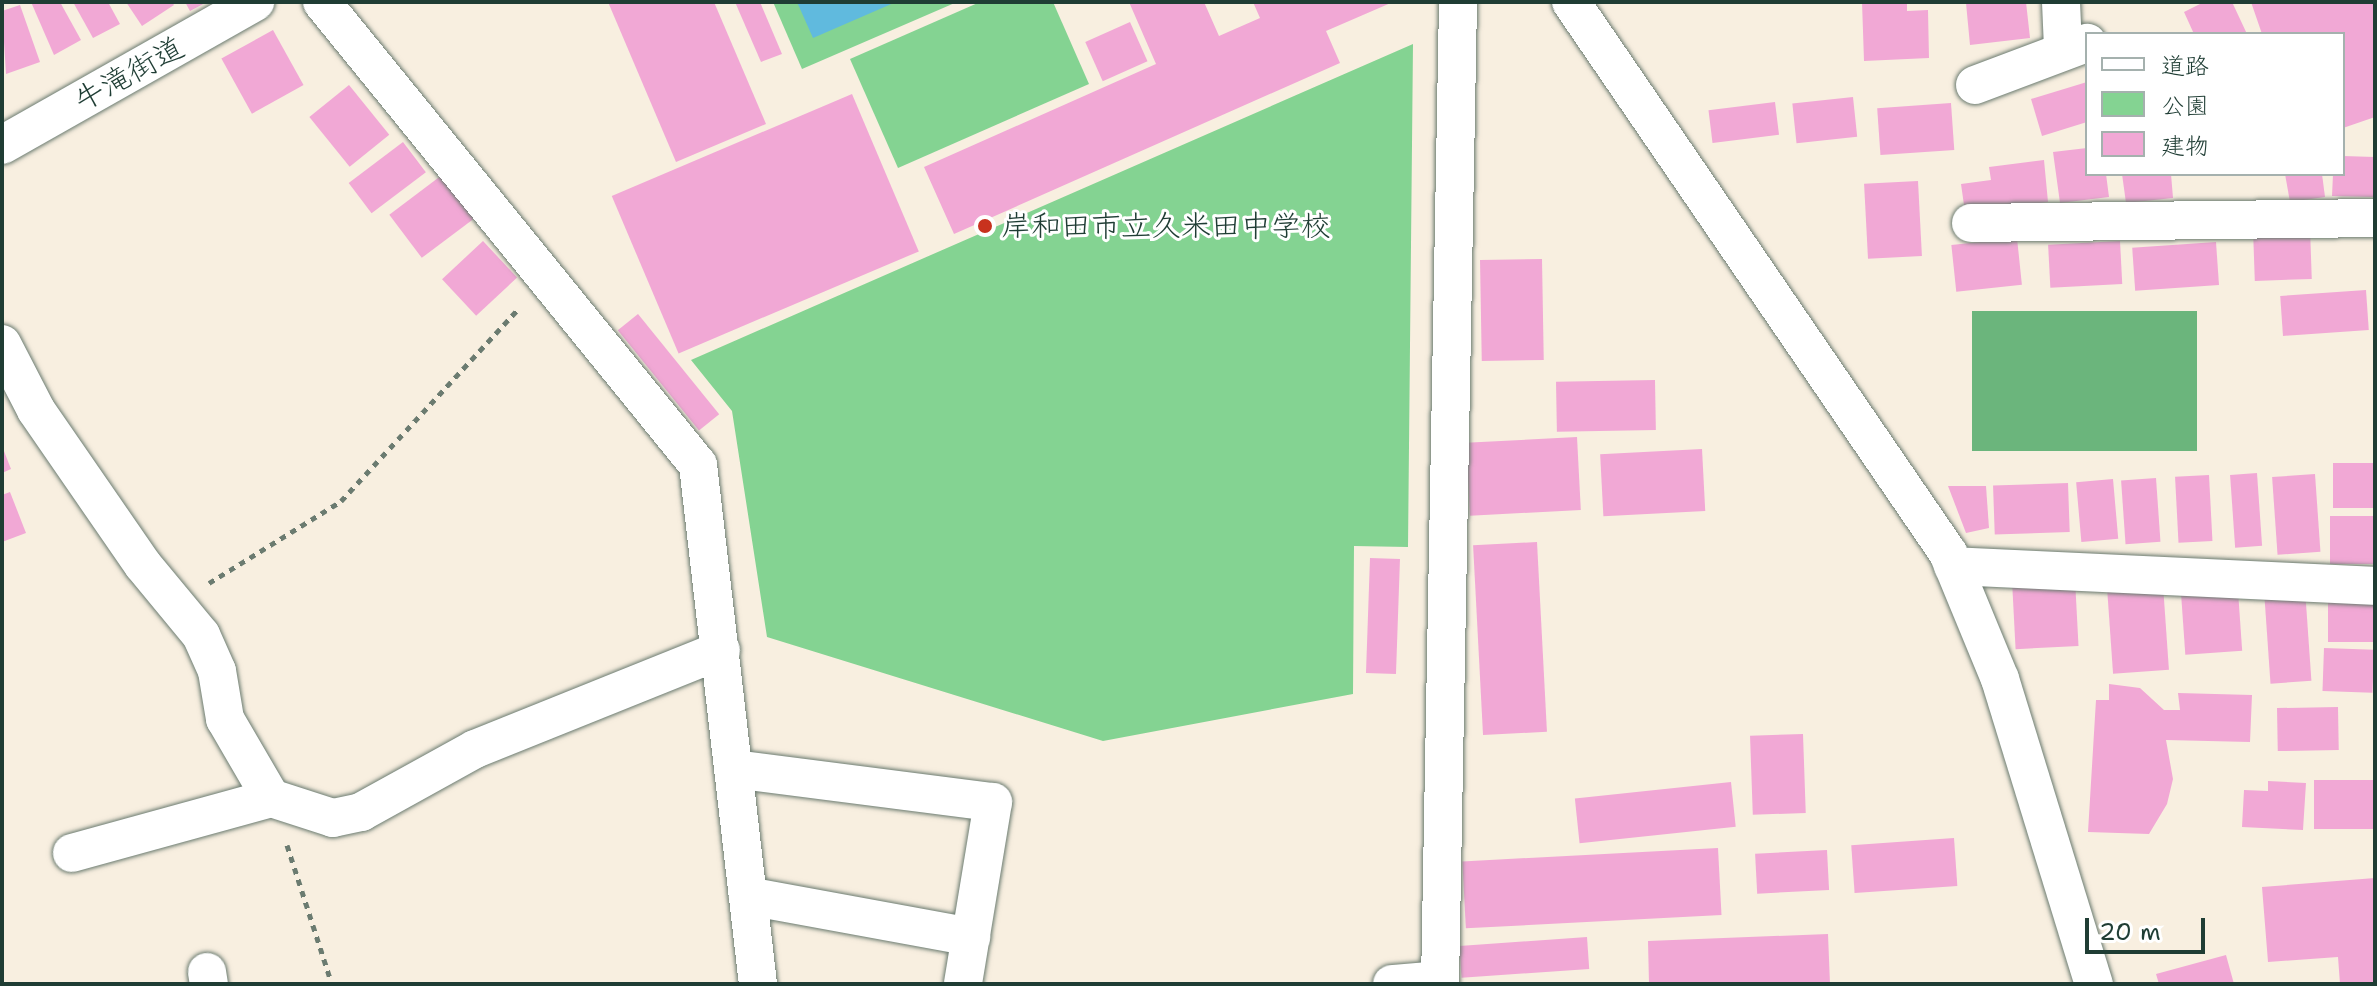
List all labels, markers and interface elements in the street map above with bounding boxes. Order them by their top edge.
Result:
street label: 牛滝街道 [68,29,190,119]
legend [2085,32,2345,176]
text: 道路 [2161,50,2209,82]
text: 公園 [2161,90,2209,122]
text: 建物 [2161,130,2209,162]
place label: 岸和田市立久米田中学校 [1001,208,1331,244]
marker: 岸和田市立久米田中学校 [976,217,994,235]
scale bar [2089,902,2209,952]
text: 20 m [2099,916,2161,948]

